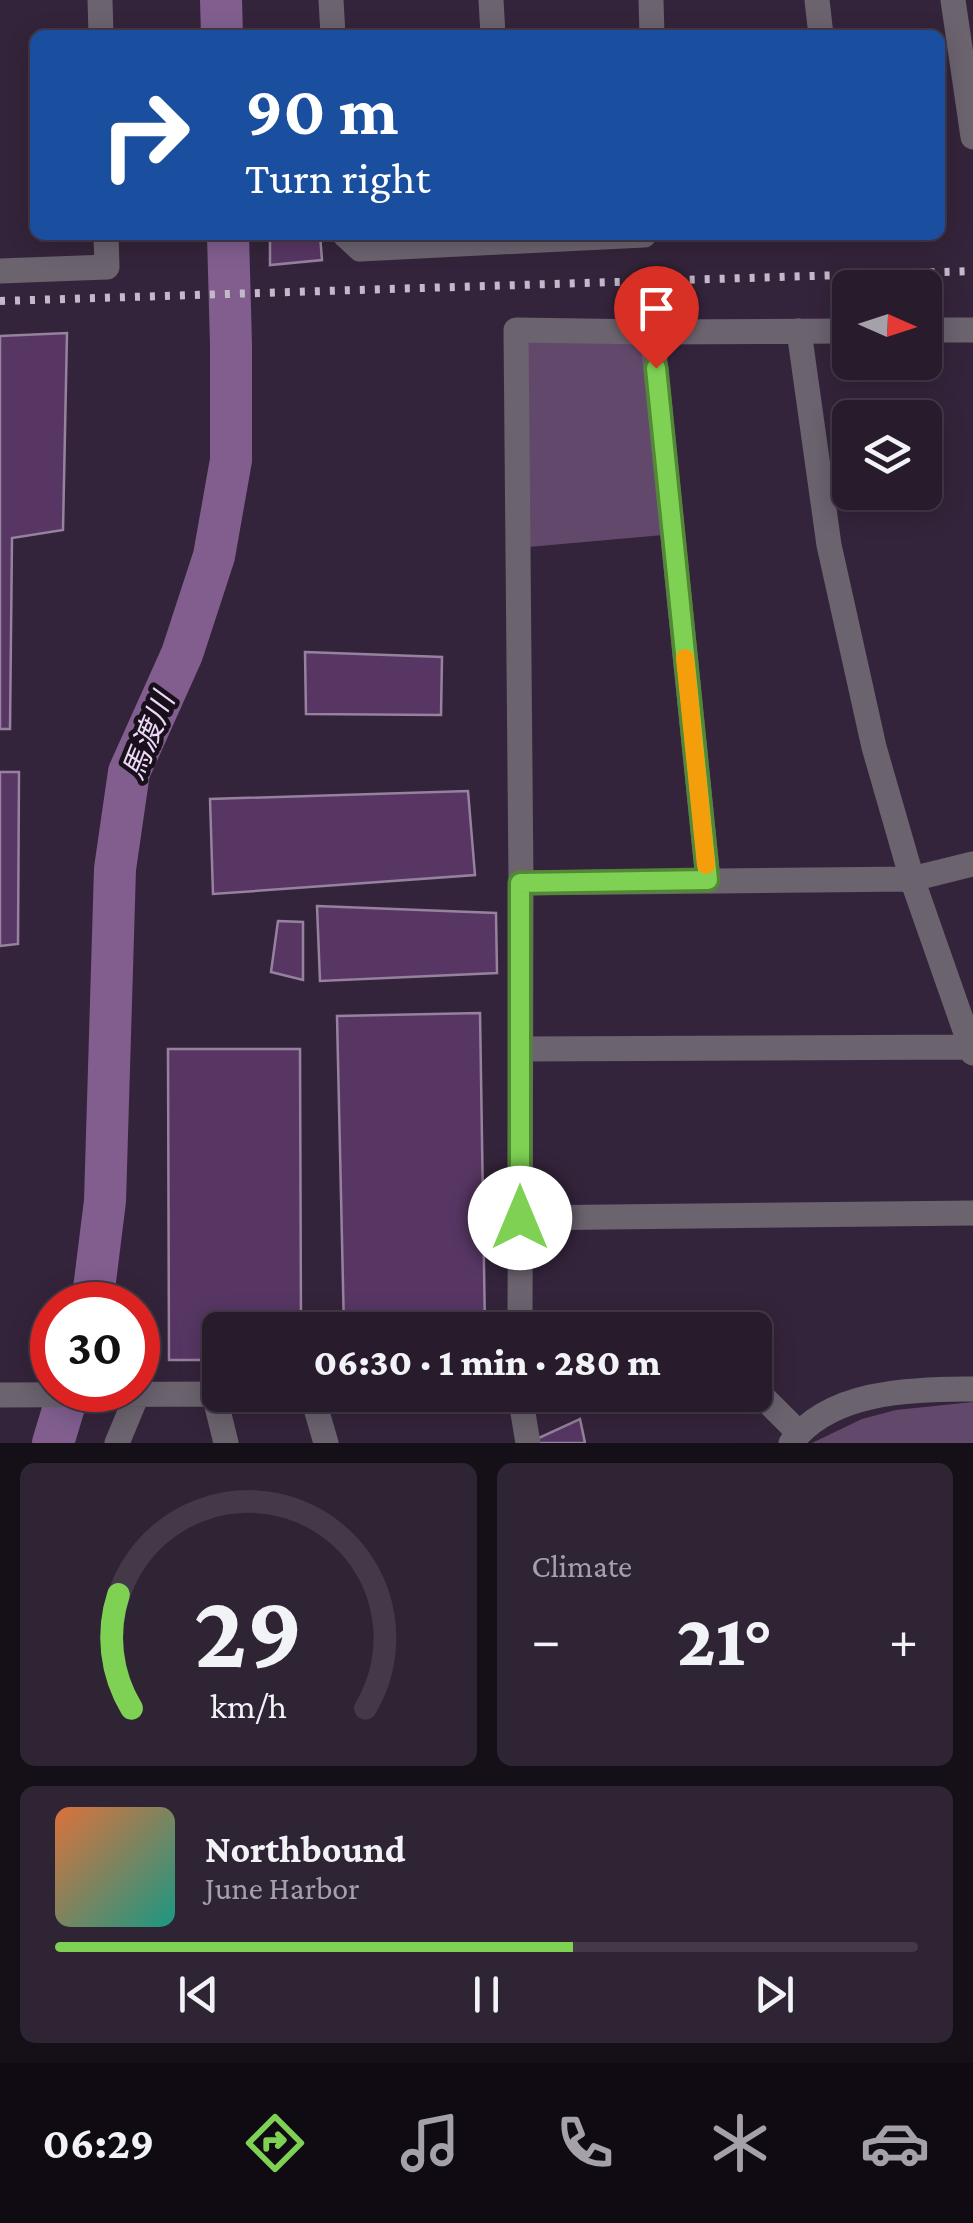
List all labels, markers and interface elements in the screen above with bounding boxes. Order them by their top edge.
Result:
icon: right [80,70,210,200]
text: 90 m [245,71,398,149]
text: Turn right [245,153,430,203]
pin [614,266,699,369]
north arrow [832,270,942,380]
map controls [832,270,942,510]
icon: arrive [629,281,684,336]
button: layers [832,400,942,510]
water label: 馬渡川 [116,685,181,784]
position arrow [468,1166,572,1270]
speed limit sign: 30 [30,1282,160,1412]
text: 06:30 · 1 min · 280 m [314,1341,660,1383]
text: Climate [532,1548,632,1584]
text: 29 [194,1573,303,1688]
text: 21° [676,1598,773,1681]
text: − [532,1609,561,1670]
text: + [889,1609,918,1670]
text: km/h [210,1686,287,1726]
text: Northbound [205,1828,406,1870]
text: June Harbor [205,1870,360,1906]
icon: previous [171,1967,226,2022]
icon: pause [459,1967,514,2022]
icon: next [747,1967,802,2022]
icon: directions [240,2108,310,2178]
icon: music [395,2108,465,2178]
icon: phone [550,2108,620,2178]
icon: climate [705,2108,775,2178]
icon: car [860,2108,930,2178]
text: 06:29 [43,2118,154,2168]

